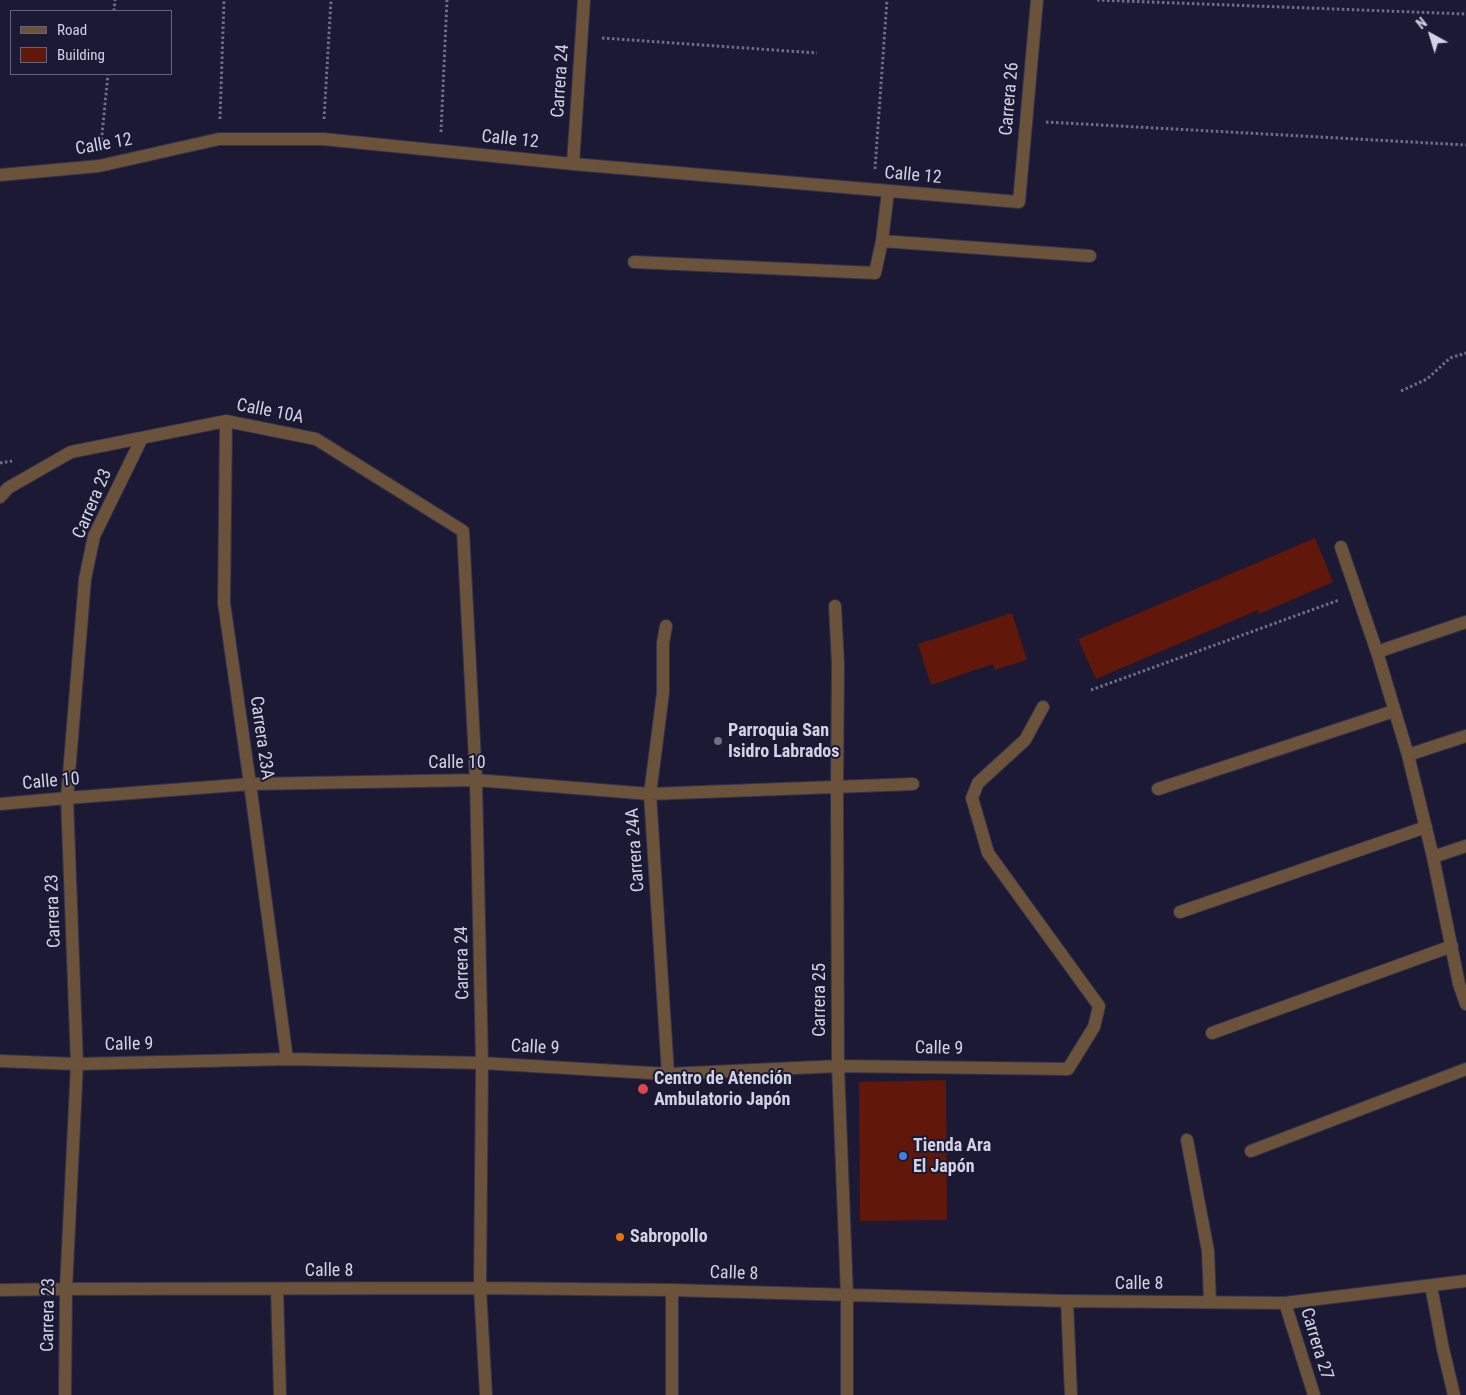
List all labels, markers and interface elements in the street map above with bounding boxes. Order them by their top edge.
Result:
legend [10,10,172,75]
north arrow [1406,10,1456,60]
text: N [1413,14,1430,32]
text: Road [57,21,87,39]
street label: Carrera 24 [548,43,574,119]
text: Building [57,46,105,64]
street label: Carrera 26 [996,61,1024,137]
street label: Calle 12 [480,126,540,154]
street label: Calle 12 [74,129,134,161]
street label: Calle 12 [883,163,943,189]
street label: Calle 10A [235,395,305,429]
street label: Carrera 23 [69,466,117,542]
street label: Carrera 23A [244,695,278,781]
place label: Parroquia San Isidro Labrados [728,720,839,762]
marker: Parroquia San Isidro Labrados [712,735,724,747]
street label: Calle 10 [428,752,486,774]
street label: Calle 10 [21,769,81,795]
street label: Carrera 24A [622,807,650,893]
street label: Carrera 23 [42,874,66,948]
street label: Carrera 24 [452,926,474,1000]
street label: Carrera 25 [809,963,831,1037]
street label: Calle 9 [105,1034,153,1056]
street label: Calle 9 [510,1036,560,1060]
street label: Calle 9 [915,1038,963,1060]
place label: Centro de Atención Ambulatorio Japón [654,1068,792,1110]
marker: Centro de Atención Ambulatorio Japón [636,1082,650,1096]
place label: Tienda Ara El Japón [913,1135,991,1178]
marker: Tienda Ara El Japón [897,1150,909,1162]
place label: Sabropollo [630,1226,708,1248]
marker: Sabropollo [614,1231,626,1243]
street label: Calle 8 [305,1260,353,1282]
street label: Calle 8 [709,1262,759,1286]
street label: Calle 8 [1115,1273,1163,1295]
street label: Carrera 23 [38,1278,60,1352]
street label: Carrera 27 [1295,1306,1337,1382]

